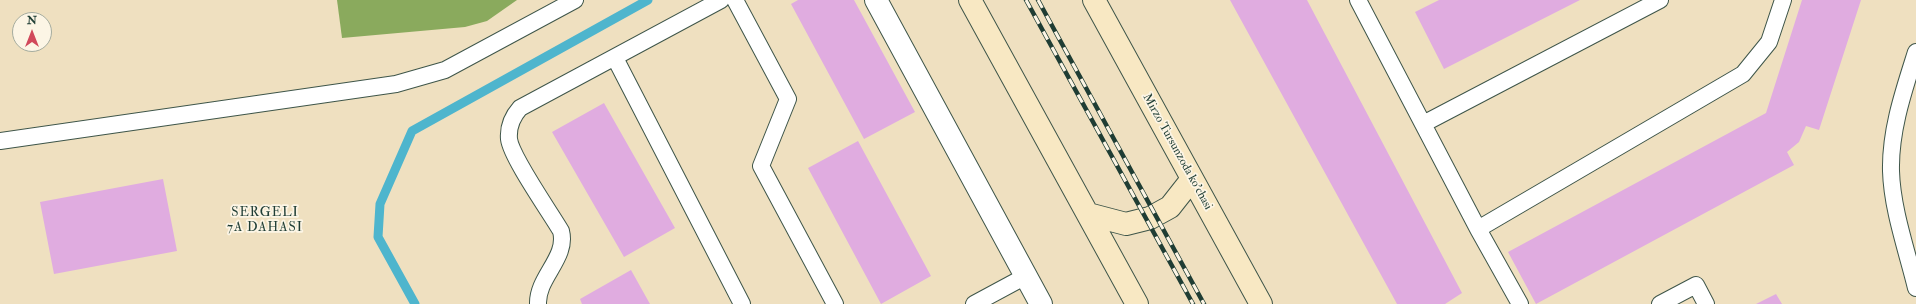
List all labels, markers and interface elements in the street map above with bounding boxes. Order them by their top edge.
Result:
north arrow [12,12,52,52]
text: N [27,14,37,27]
street label: Mirzo Tursunzoda ko'chasi [1139,91,1215,213]
district label: SERGELI 7A DAHASI [227,205,303,236]

